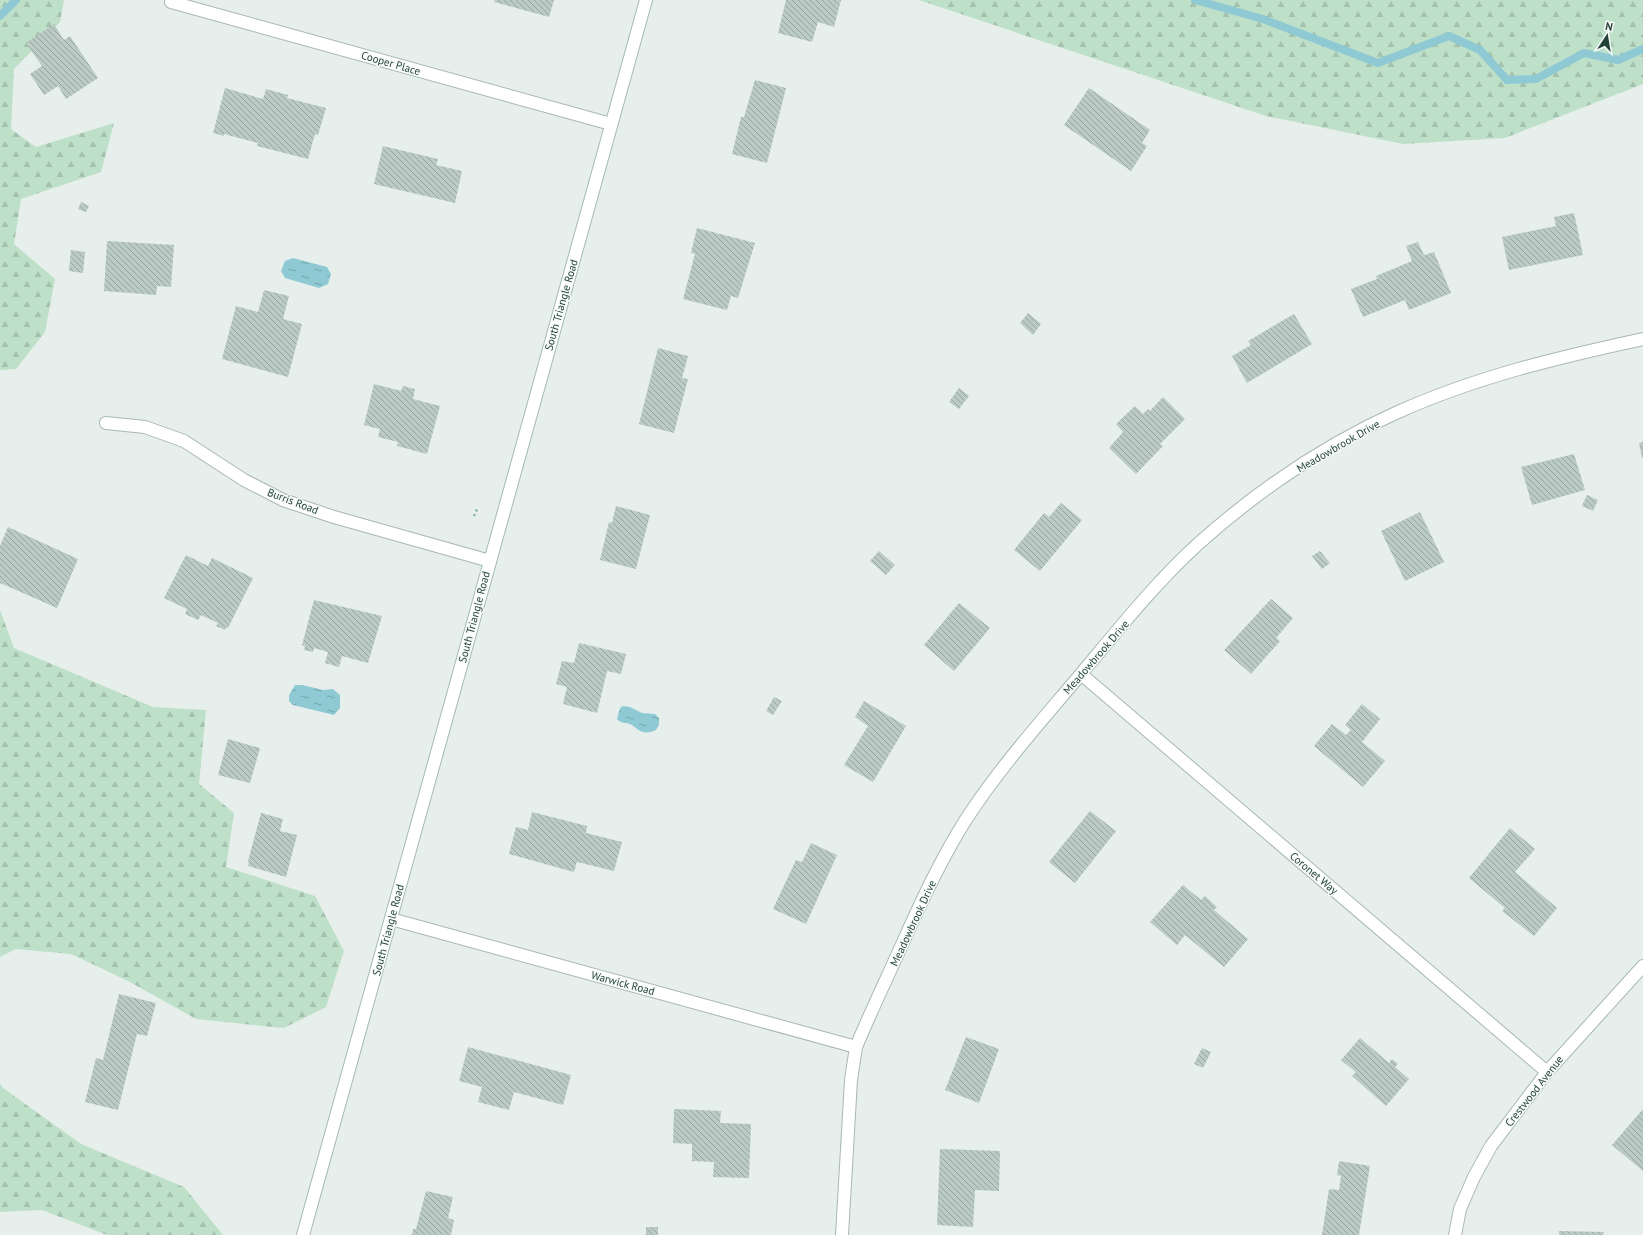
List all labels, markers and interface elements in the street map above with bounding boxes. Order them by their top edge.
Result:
north arrow [1587,16,1627,56]
text: N [1604,19,1614,34]
street label: Cooper Place [360,48,423,78]
street label: South Triangle Road [541,258,581,352]
street label: Meadowbrook Drive [1294,416,1382,475]
street label: Burris Road [265,485,321,517]
street label: South Triangle Road [455,570,493,664]
street label: Meadowbrook Drive [1060,617,1132,697]
street label: Coronet Way [1287,849,1342,898]
street label: Meadowbrook Drive [887,877,939,968]
street label: South Triangle Road [369,883,407,977]
street label: Warwick Road [590,968,656,998]
street label: Crestwood Avenue [1502,1052,1566,1129]

